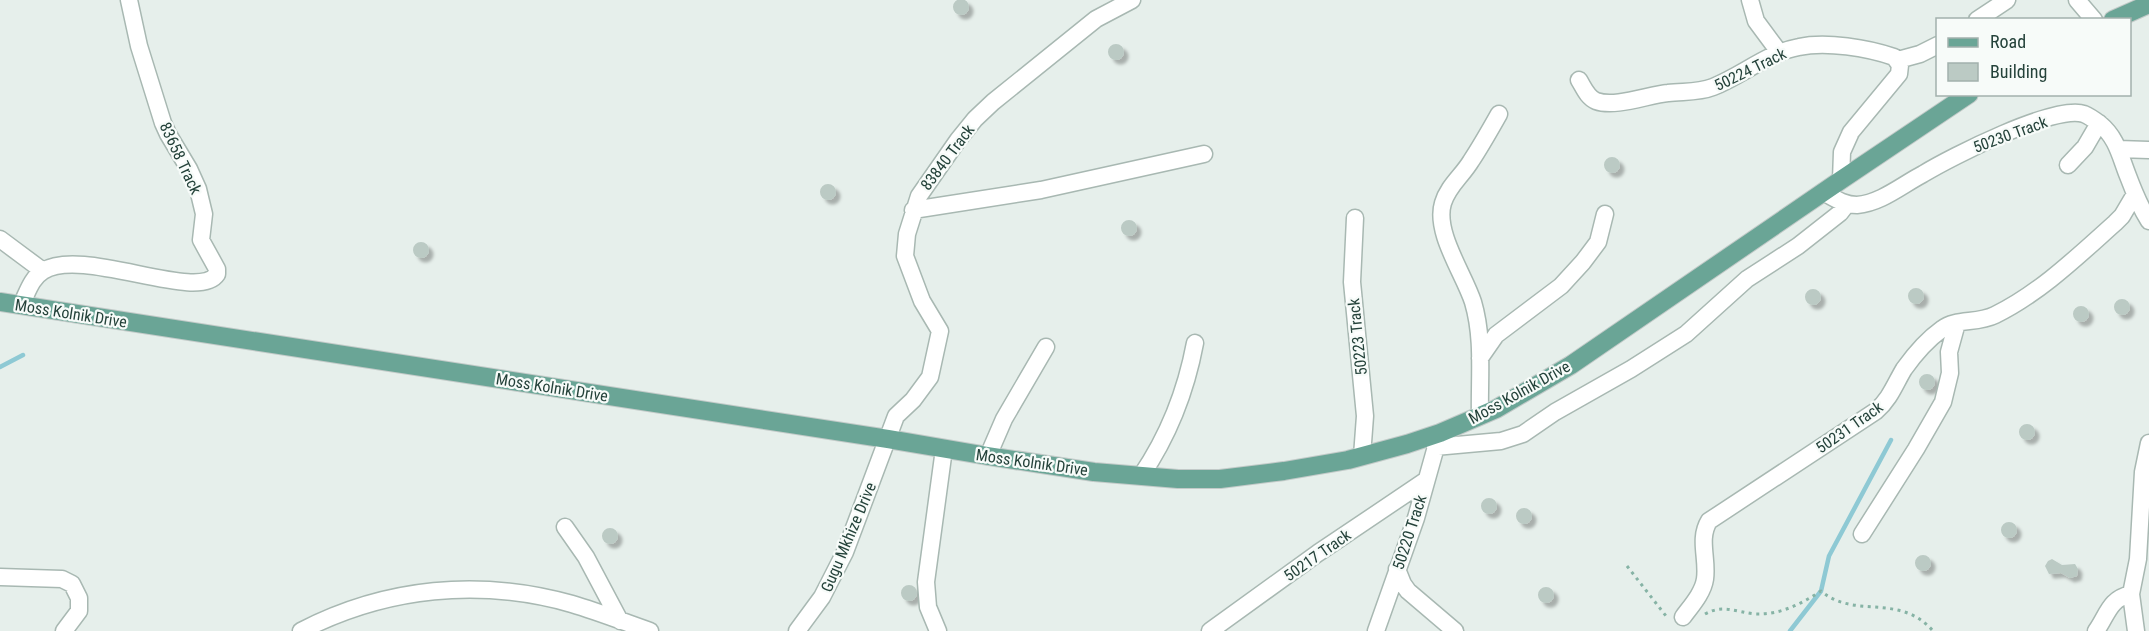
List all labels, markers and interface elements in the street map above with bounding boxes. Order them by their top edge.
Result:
legend [1936,18,2131,96]
text: Road [1990,31,2026,52]
street label: 50224 Track [1711,44,1790,95]
text: Building [1990,61,2047,82]
street label: 50230 Track [1971,112,2051,157]
street label: 83658 Track [156,119,206,198]
street label: 83840 Track [917,120,979,194]
street label: Moss Kolnik Drive [14,295,128,332]
street label: 50223 Track [1344,297,1371,376]
street label: Moss Kolnik Drive [1465,357,1573,428]
street label: Moss Kolnik Drive [495,369,609,406]
street label: 50231 Track [1812,397,1887,457]
street label: Moss Kolnik Drive [975,445,1089,480]
street label: Gugu Mkhize Drive [817,480,880,595]
street label: 50220 Track [1388,492,1431,572]
street label: 50217 Track [1280,525,1355,585]

